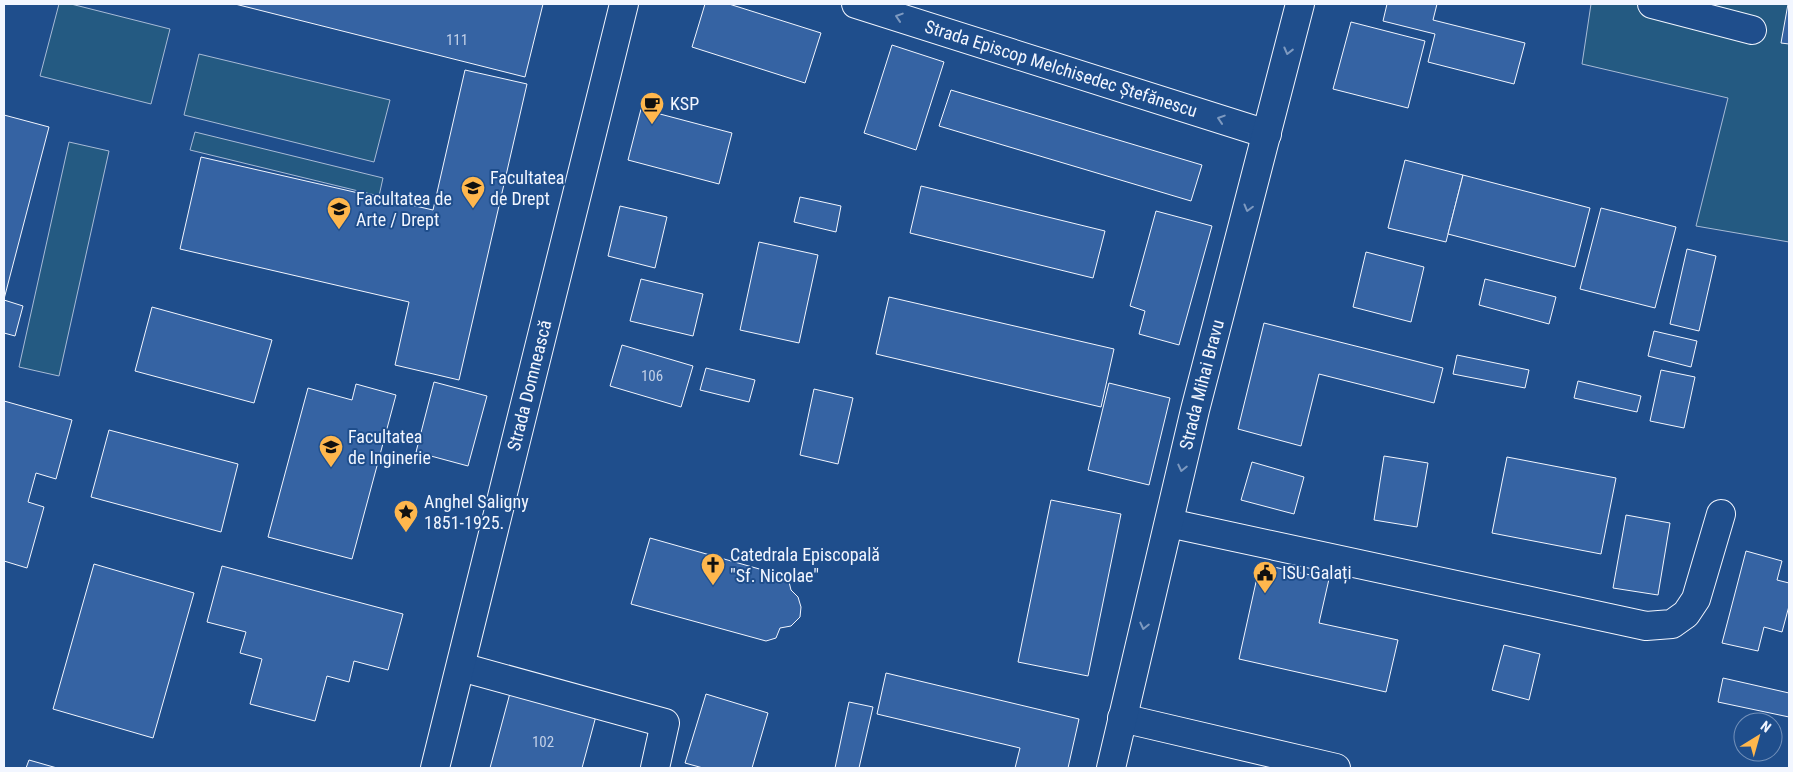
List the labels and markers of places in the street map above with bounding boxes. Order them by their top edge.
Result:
cafe icon: KSP [639,91,665,125]
place label: KSP [670,93,699,114]
place label: Facultatea de Drept [490,167,564,209]
school or university icon: Facultatea de Drept [460,175,486,209]
place label: Facultatea de Arte / Drept [356,188,452,230]
school or university icon: Facultatea de Arte / Drept [326,196,352,230]
place label: Facultatea de Inginerie [348,426,431,468]
school or university icon: Facultatea de Inginerie [318,434,344,468]
place label: Anghel Saligny 1851-1925. [424,491,529,533]
place icon: Anghel Saligny 1851-1925. [393,499,419,533]
place label: Catedrala Episcopală "Sf. Nicolae" [730,544,880,586]
church icon: Catedrala Episcopală "Sf. Nicolae" [700,552,726,586]
public building icon: ISU Galați [1252,560,1278,594]
place label: ISU Galați [1282,562,1352,584]

